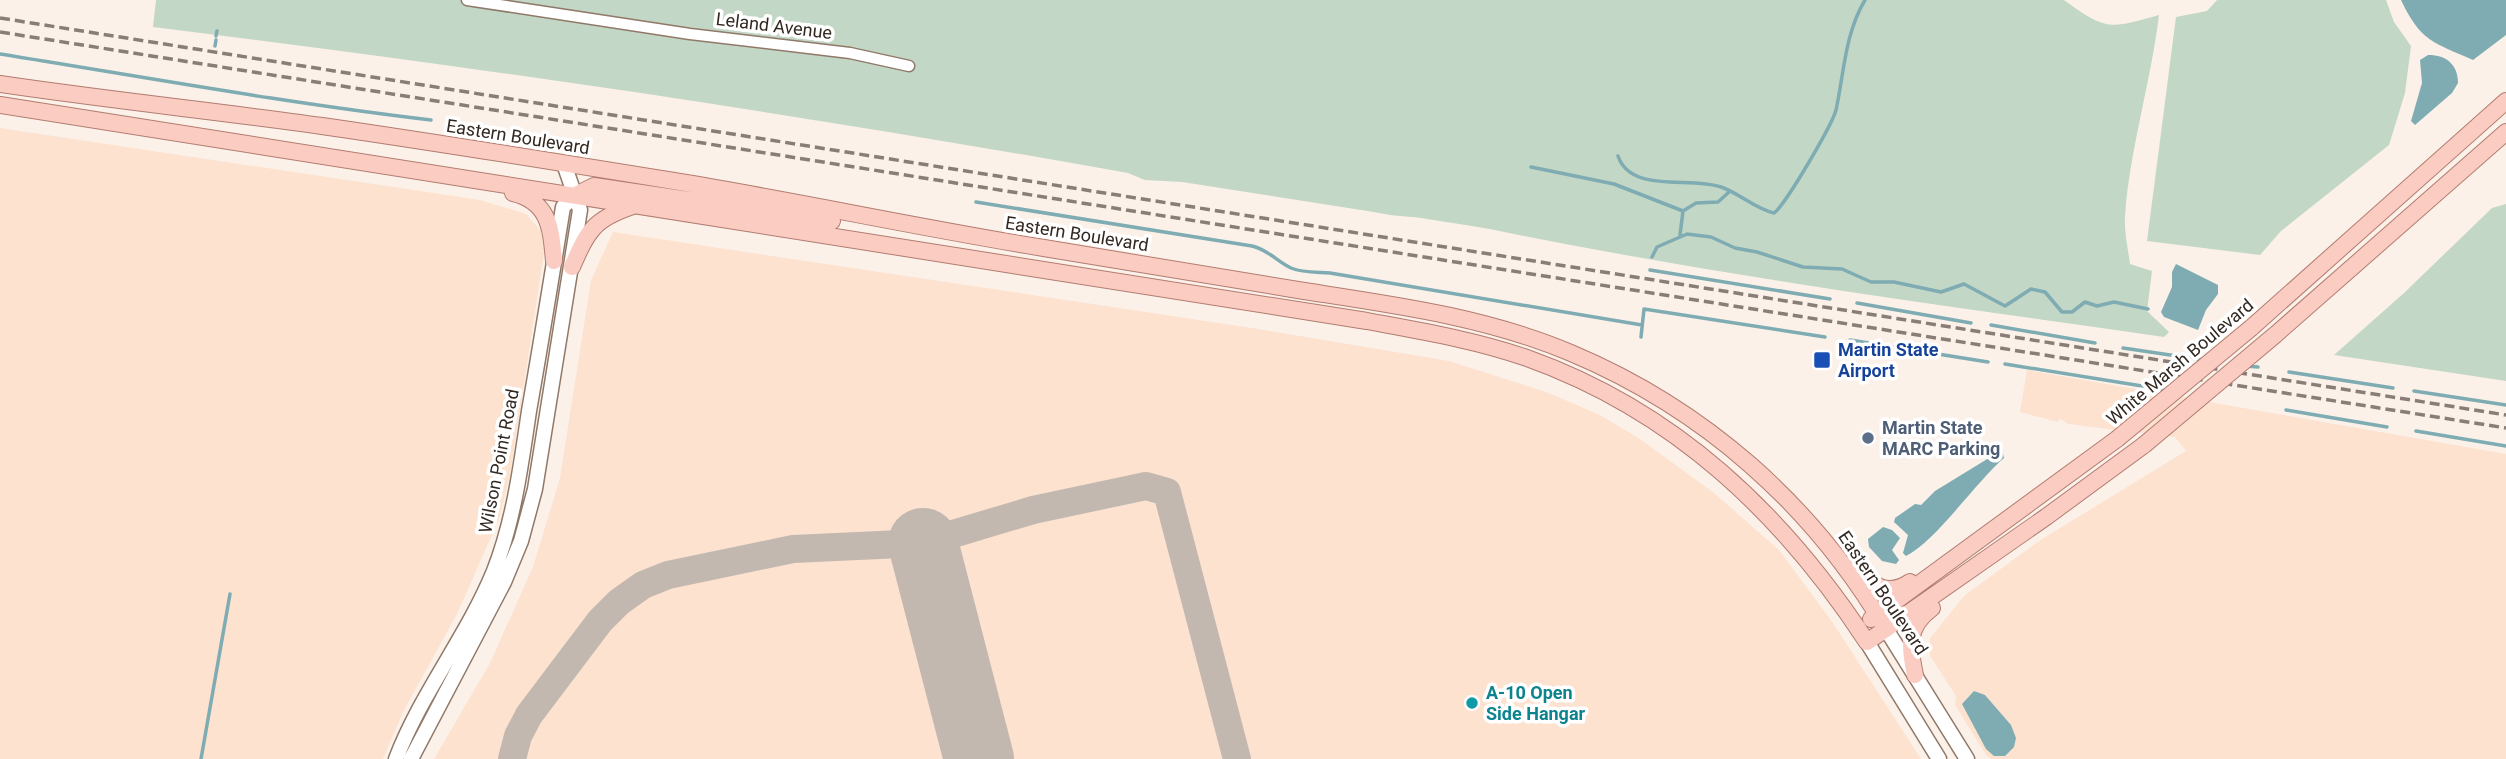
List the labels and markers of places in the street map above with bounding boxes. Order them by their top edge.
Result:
place label: Martin State Airport [1838,339,1939,381]
marker: Martin State Airport [1812,350,1832,370]
place label: Martin State MARC Parking [1882,417,2000,459]
marker: Martin State MARC Parking [1860,430,1876,446]
place label: A-10 Open Side Hangar [1486,682,1586,724]
marker: A-10 Open Side Hangar [1464,695,1480,711]

